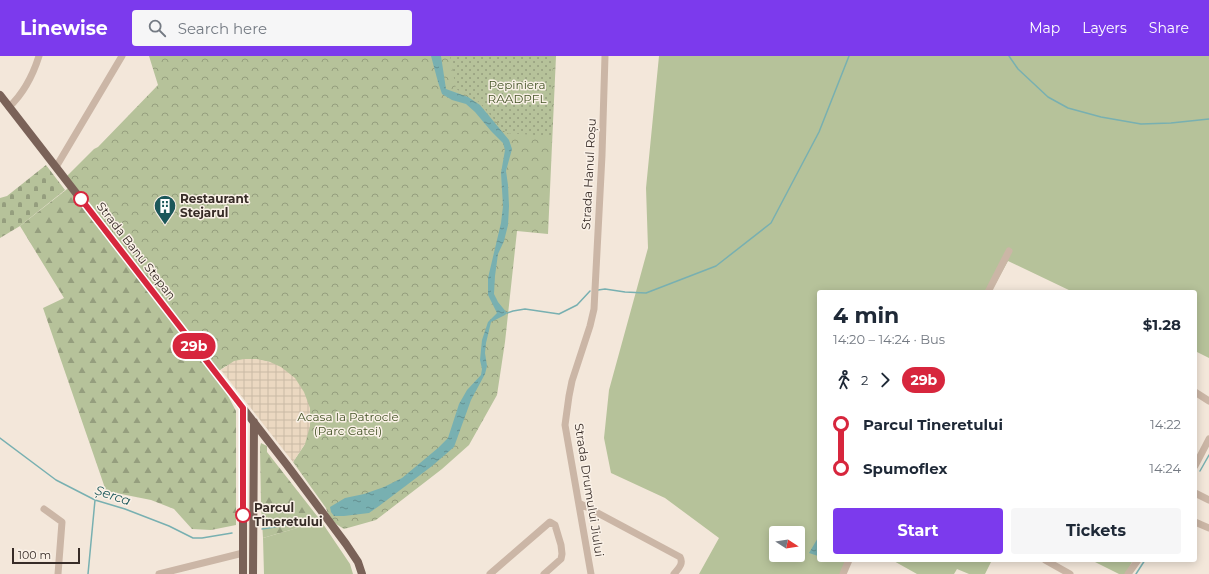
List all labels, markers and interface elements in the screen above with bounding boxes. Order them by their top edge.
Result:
search box [132,10,412,46]
text: Linewise [20,17,108,40]
icon: search [146,17,168,39]
text: Search here [178,19,267,38]
text: Map [1029,19,1060,37]
text: Layers [1082,19,1127,37]
text: Share [1149,19,1189,37]
park label: Pepiniera RAADPFL [487,77,547,106]
street label: Strada Hanul Roșu [578,118,599,230]
unlabelled marker [73,191,89,207]
place label: Restaurant Stejarul [180,191,250,220]
building icon: Restaurant Stejarul [152,193,178,226]
street label: Strada Banu Stepan [94,199,179,303]
text: 4 min [833,302,899,329]
text: $1.28 [1143,315,1181,334]
text: 14:20 – 14:24 · Bus [833,331,945,347]
line badge: 29b [171,333,217,359]
text: 29b [181,337,207,355]
icon: walk [833,369,855,391]
icon: forward [874,369,896,391]
text: 29b [910,371,937,389]
text: 2 [861,372,868,388]
park label: Acasa la Patrocle (Parc Catei) [297,409,399,438]
text: Parcul Tineretului [863,415,1003,434]
text: 14:22 [1150,416,1181,432]
street label: Strada Drumului Jiului [572,422,607,558]
text: Spumoflex [863,459,947,478]
text: 14:24 [1149,460,1181,476]
water label: Șerca [93,481,133,510]
place label: Parcul Tineretului [254,500,323,529]
marker: Parcul Tineretului [235,507,251,523]
button: Start [833,508,1003,554]
button: Tickets [1011,508,1181,554]
north arrow [769,526,805,562]
map controls [769,526,805,562]
scale bar [12,546,80,565]
text: 100 m [18,548,51,562]

